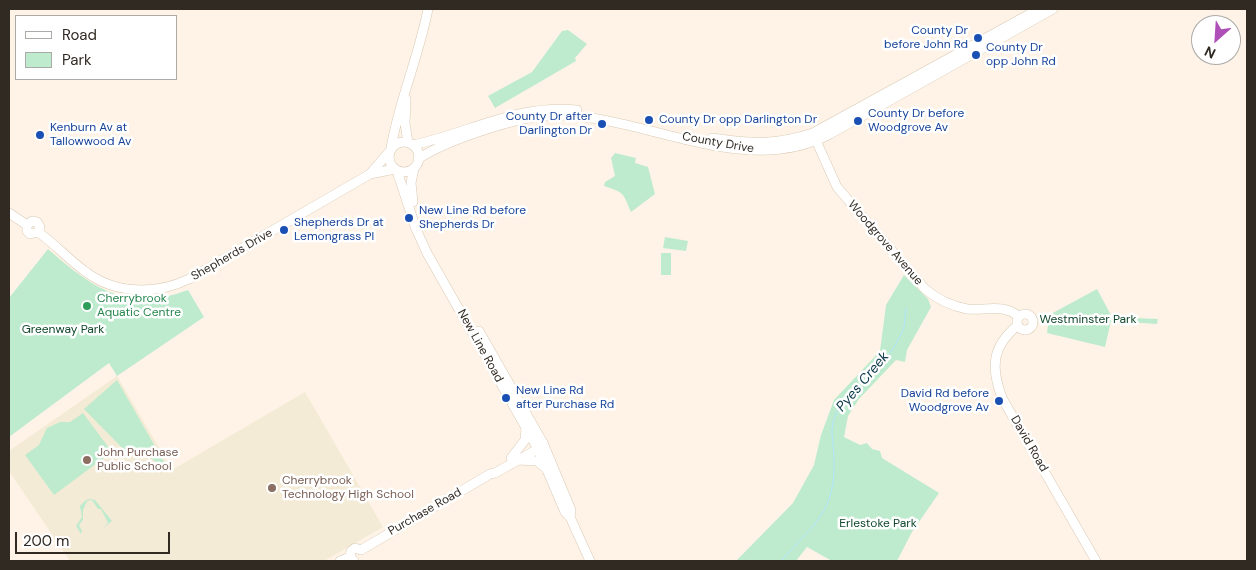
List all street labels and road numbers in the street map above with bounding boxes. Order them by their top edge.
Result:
street label: County Drive [681,130,755,156]
street label: Woodgrove Avenue [844,198,926,288]
street label: Shepherds Drive [189,226,275,284]
street label: New Line Road [454,307,506,385]
street label: David Road [1007,413,1051,475]
street label: Purchase Road [386,485,464,539]

